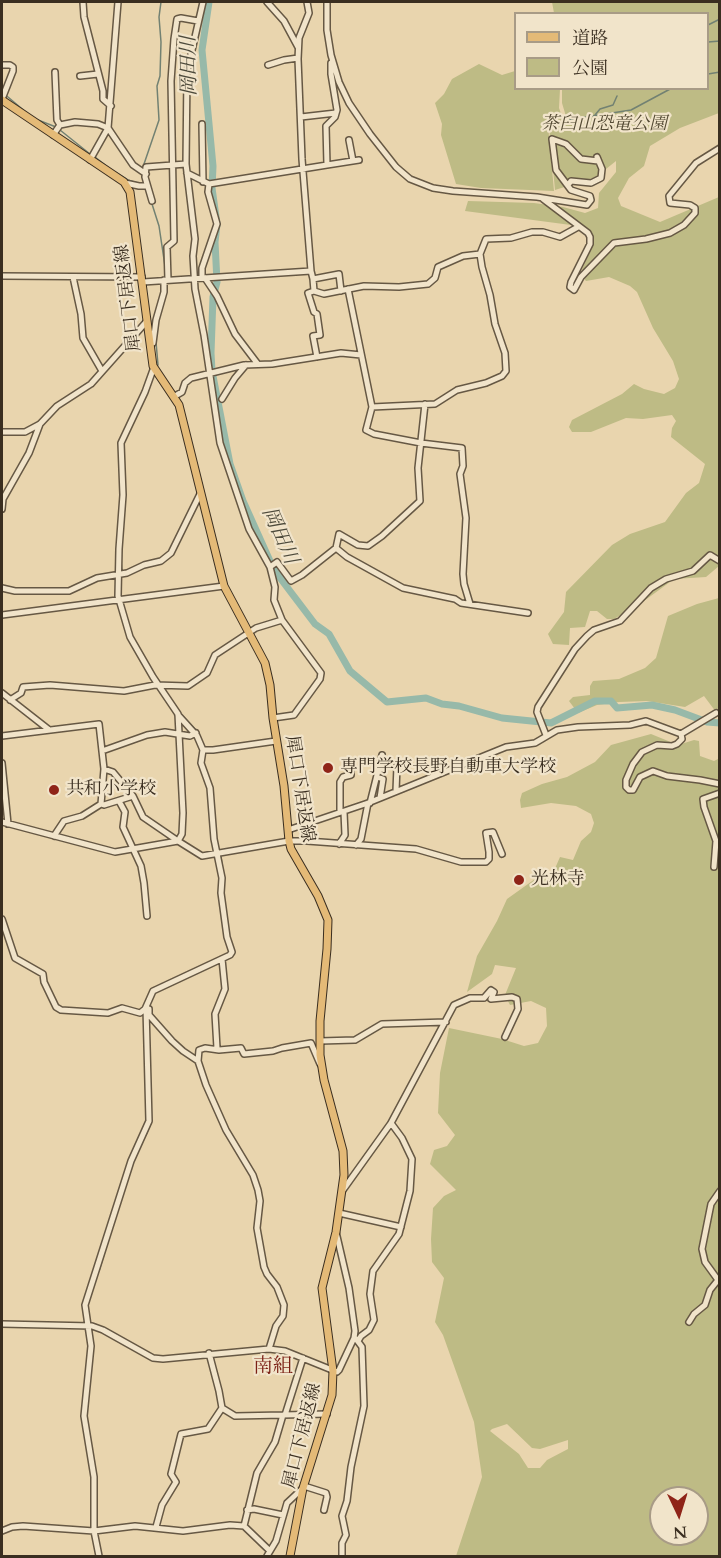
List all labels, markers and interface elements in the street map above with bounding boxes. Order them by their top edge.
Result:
legend [514,12,709,90]
text: 道路 [572,26,608,51]
water label: 岡田川 [177,36,203,96]
text: 公園 [572,56,608,81]
park label: 茶臼山恐竜公園 [541,114,667,136]
street label: 犀口下居返線 [112,243,146,353]
water label: 岡田川 [256,504,302,568]
street label: 犀口下居返線 [280,734,318,844]
place label: 専門学校長野自動車大学校 [340,757,556,779]
marker: 専門学校長野自動車大学校 [321,761,335,775]
place label: 共和小学校 [66,779,156,801]
marker: 共和小学校 [47,783,61,797]
place label: 光林寺 [531,869,585,891]
marker: 光林寺 [512,873,526,887]
district label: 南組 [253,1355,293,1379]
street label: 犀口下居返線 [279,1381,327,1491]
north arrow [649,1486,709,1546]
text: N [672,1521,688,1543]

